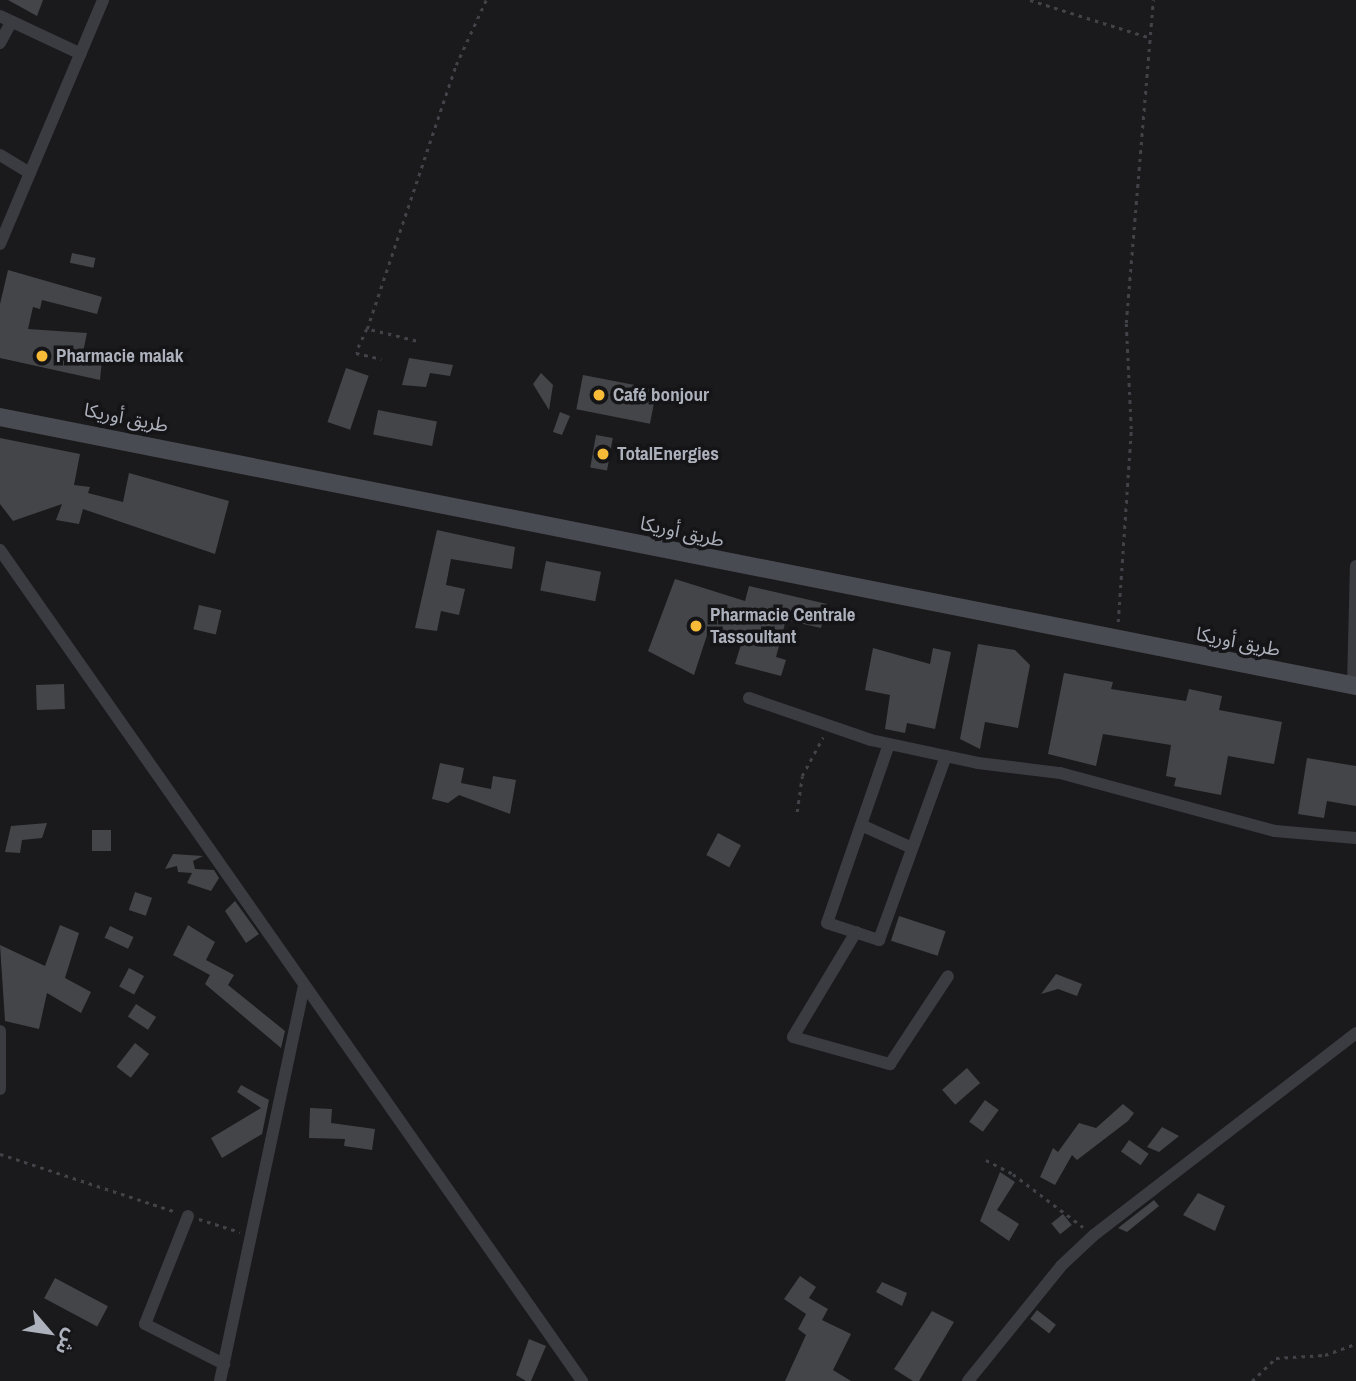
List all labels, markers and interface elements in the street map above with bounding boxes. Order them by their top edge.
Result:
place label: Pharmacie malak [56,345,183,367]
marker: Pharmacie malak [34,348,50,364]
place label: Café bonjour [613,384,709,406]
marker: Café bonjour [591,387,607,403]
street label: طريق أوريكا [82,399,170,437]
place label: TotalEnergies [617,443,719,465]
marker: TotalEnergies [595,446,611,462]
street label: طريق أوريكا [638,512,726,552]
place label: Pharmacie Centrale Tassoultant [710,604,855,648]
marker: Pharmacie Centrale Tassoultant [688,618,704,634]
street label: طريق أوريكا [1194,623,1282,661]
north arrow [14,1297,84,1367]
text: ش [50,1324,85,1360]

